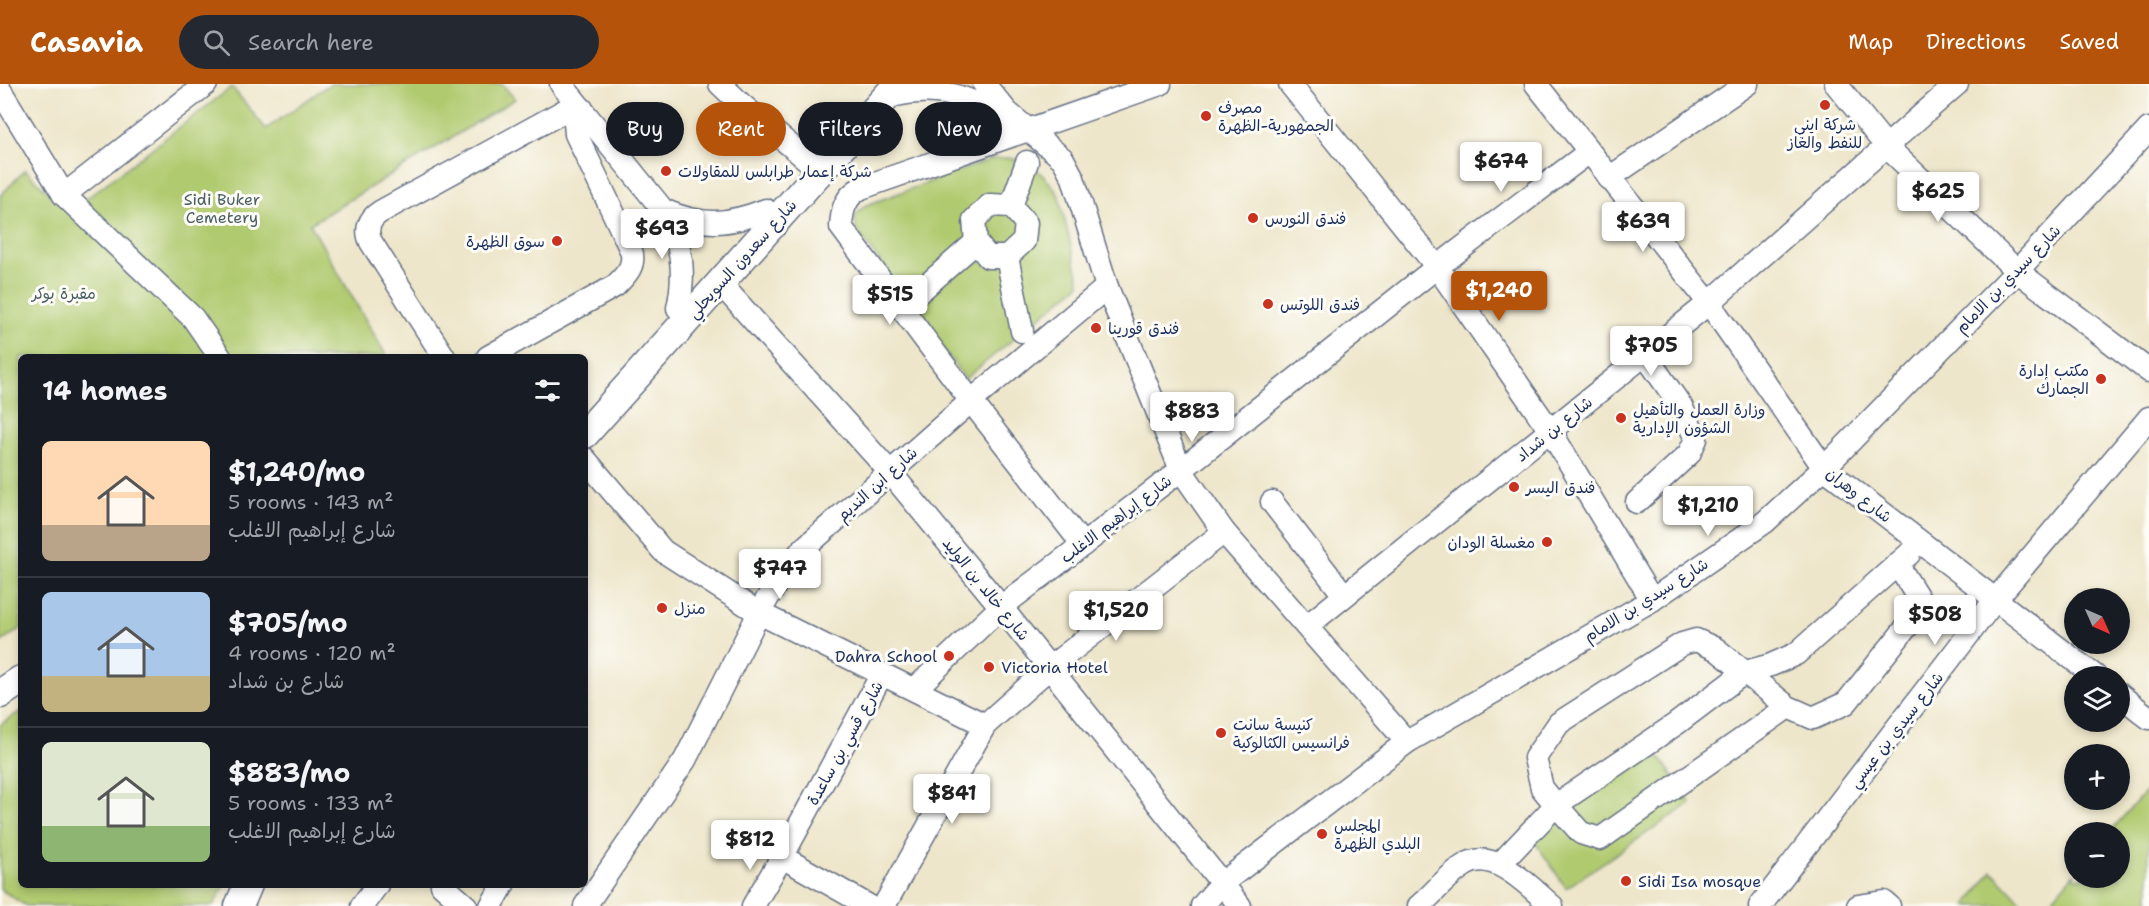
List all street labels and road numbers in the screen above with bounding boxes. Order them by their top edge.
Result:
street label: شارع سعدون السويحلي [683,195,804,326]
street label: شارع سيدي بن الامام [1951,220,2067,339]
street label: شارع بن شداد [1511,392,1597,467]
street label: شارع ابن النديم [832,442,923,527]
street label: شارع وهران [1821,463,1896,528]
street label: شارع إبراهيم الاغلب [1056,470,1177,569]
street label: شارع خالد بن الوليد [937,533,1034,646]
street label: شارع سيدي بن الامام [1580,553,1713,648]
street label: شارع سيدي بن عيسي [1844,668,1951,795]
street label: شارع قسي بن ساعدة [802,677,891,811]

